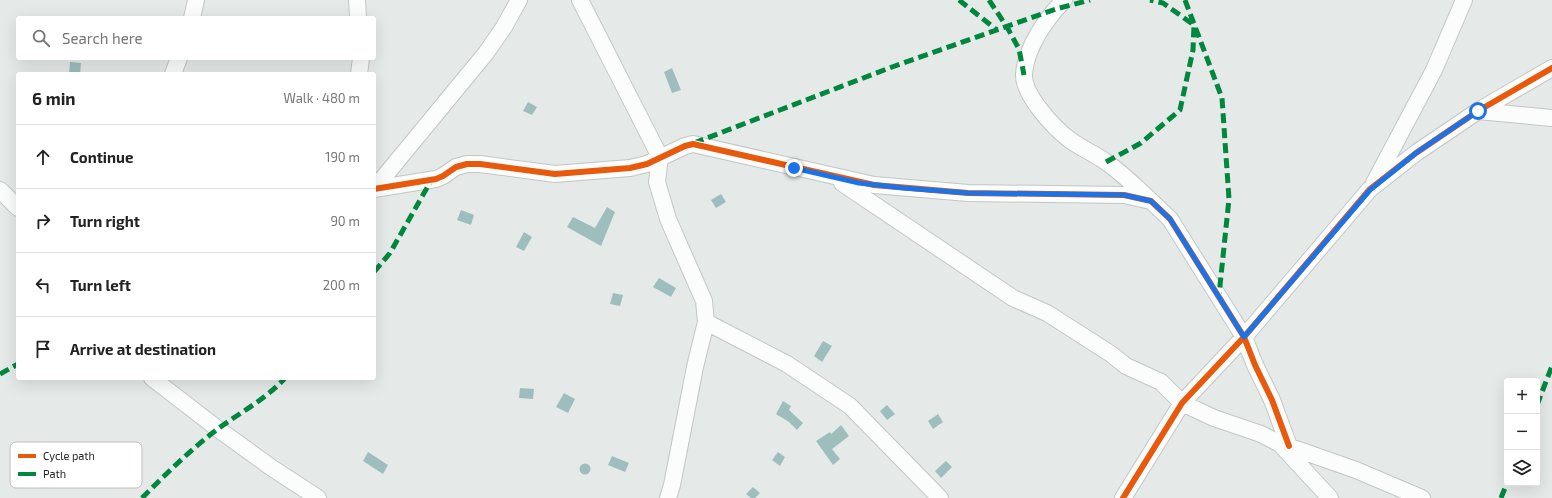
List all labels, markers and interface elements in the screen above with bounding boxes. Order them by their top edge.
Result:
search box [16,16,376,60]
icon: search [30,27,52,49]
text: Search here [62,29,143,47]
text: 6 min [32,88,76,108]
text: Walk · 480 m [283,90,360,106]
route start [1469,102,1487,120]
icon: ahead [32,146,54,168]
text: Continue [70,148,133,166]
text: 190 m [325,149,360,165]
route end [785,159,803,177]
icon: right [32,210,54,232]
text: Turn right [70,212,140,230]
text: 90 m [330,213,360,229]
icon: left [32,274,54,296]
text: Turn left [70,276,131,294]
text: 200 m [323,277,360,293]
icon: arrive [32,338,54,360]
text: Arrive at destination [70,340,216,358]
map controls [1504,378,1540,486]
button: + [1504,378,1540,414]
button: − [1504,414,1540,450]
legend [10,442,142,488]
text: Cycle path [43,449,95,462]
button: layers [1504,450,1540,486]
text: Path [43,467,66,480]

